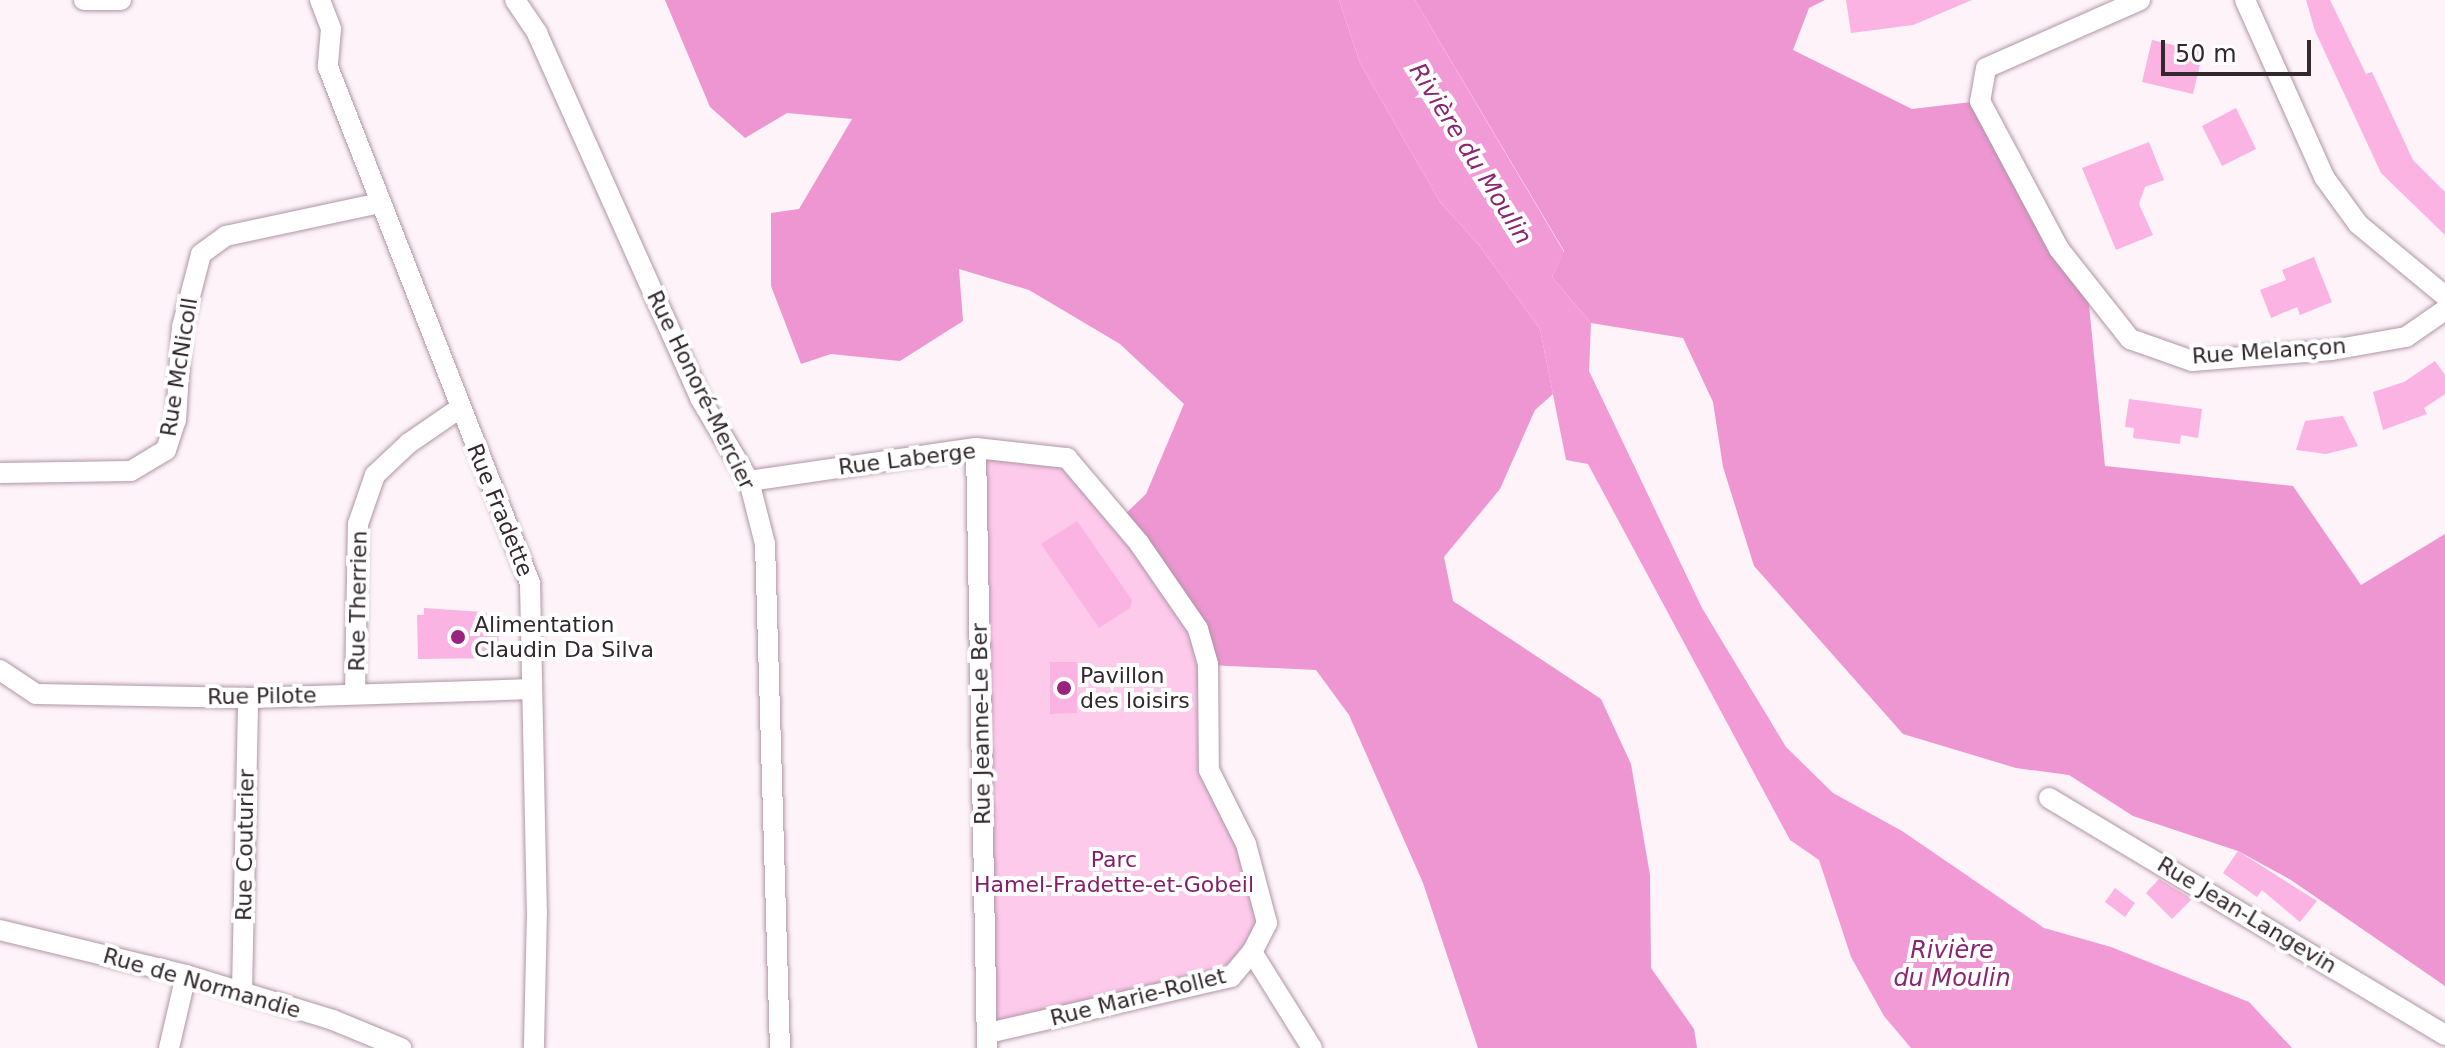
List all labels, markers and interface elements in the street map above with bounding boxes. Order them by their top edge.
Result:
scale bar [2165,24,2315,74]
text: 50 m [2175,40,2237,68]
water label: Rivière du Moulin [1403,58,1537,250]
street label: Rue Honoré-Mercier [641,286,761,494]
street label: Rue McNicoll [155,296,203,438]
street label: Rue Melançon [2191,332,2347,370]
street label: Rue Laberge [837,437,977,481]
street label: Rue Fradette [461,440,539,580]
street label: Rue Therrien [344,530,372,672]
place label: Alimentation Claudin Da Silva [474,611,654,662]
street label: Rue Jeanne-Le Ber [966,623,996,825]
marker: Alimentation Claudin Da Silva [449,628,467,646]
place label: Pavillon des loisirs [1080,662,1190,714]
marker: Pavillon des loisirs [1055,679,1073,697]
street label: Rue Pilote [207,682,317,710]
street label: Rue Couturier [230,769,260,921]
park label: Parc Hamel-Fradette-et-Gobeil [974,846,1254,898]
street label: Rue Jean-Langevin [2153,851,2341,979]
water label: Rivière du Moulin [1893,937,2011,993]
street label: Rue de Normandie [100,942,304,1024]
street label: Rue Marie-Rollet [1047,962,1229,1032]

